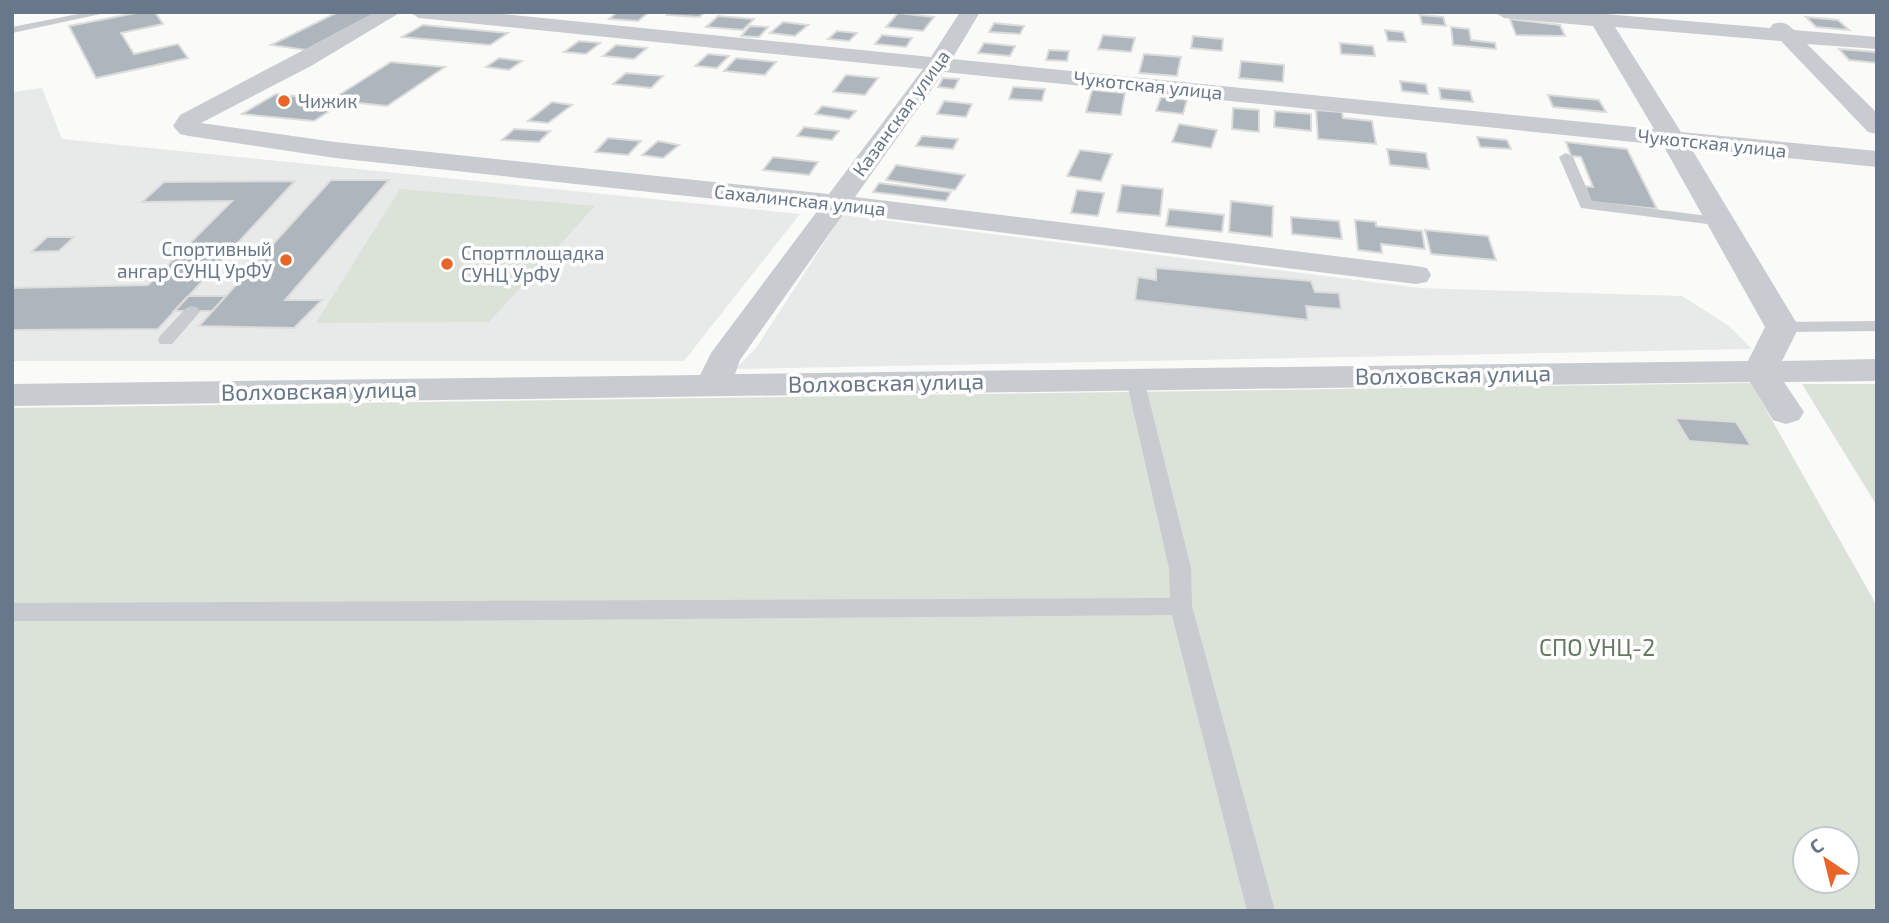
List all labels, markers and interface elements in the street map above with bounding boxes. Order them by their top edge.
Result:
street label: Казанская улица [847,45,955,181]
street label: Чукотская улица [1072,65,1224,105]
place label: Чижик [298,89,357,112]
marker: Чижик [276,93,292,109]
street label: Чукотская улица [1636,123,1788,163]
street label: Сахалинская улица [713,179,887,221]
place label: Спортивный ангар СУНЦ УрФУ [117,237,272,282]
place label: Спортплощадка СУНЦ УрФУ [461,241,605,286]
marker: Спортивный ангар СУНЦ УрФУ [278,252,294,268]
marker: Спортплощадка СУНЦ УрФУ [439,256,455,272]
street label: Волховская улица [1355,358,1551,391]
street label: Волховская улица [788,366,984,399]
street label: Волховская улица [221,374,417,407]
park label: СПО УНЦ-2 [1539,633,1655,661]
north arrow [1791,825,1861,895]
text: С [1805,833,1827,858]

